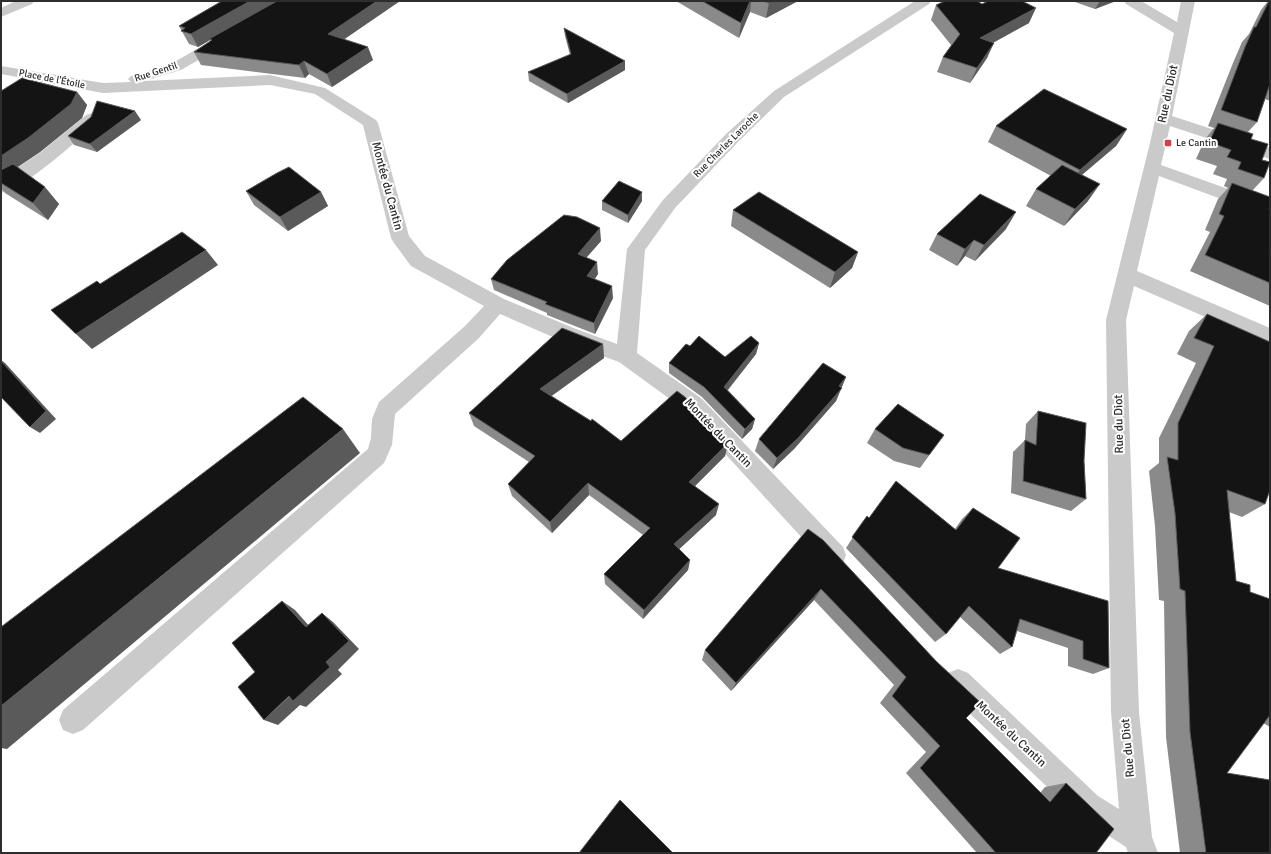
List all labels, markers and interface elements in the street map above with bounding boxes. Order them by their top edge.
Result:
street label: Rue Gentil [133,59,179,85]
street label: Rue du Diot [1155,64,1181,124]
street label: Place de l'Étoile [18,66,86,91]
street label: Rue Charles Laroche [691,110,761,180]
place label: Le Cantin [1176,137,1216,149]
marker: Le Cantin [1163,138,1173,148]
street label: Montée du Cantin [368,140,406,232]
street label: Rue du Diot [1111,394,1127,454]
street label: Montée du Cantin [681,395,755,471]
street label: Montée du Cantin [973,698,1049,770]
street label: Rue du Diot [1118,718,1138,778]

